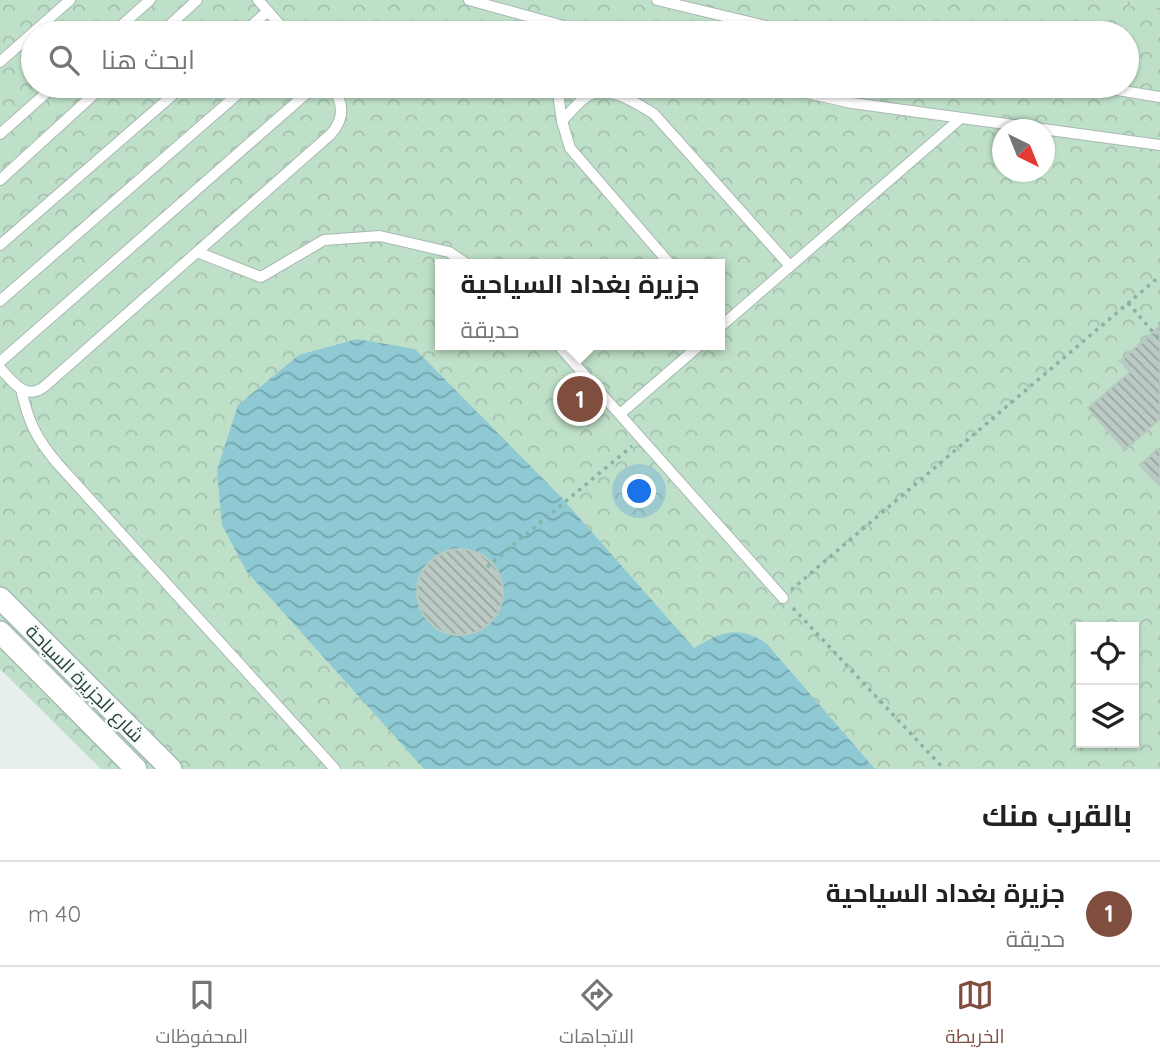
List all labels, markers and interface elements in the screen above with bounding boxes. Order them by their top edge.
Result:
search box [21,21,1139,98]
icon: search [45,41,83,79]
text: ابحث هنا [101,43,195,76]
north arrow [992,119,1055,182]
popup [435,259,725,350]
text: جزيرة بغداد السياحية [460,267,700,300]
text: حديقة [460,315,520,344]
pin: 1 [557,373,603,425]
your location [622,474,656,508]
street label: شارع الجزيرة السياحة [19,619,149,749]
map controls [1076,622,1139,748]
button: locate [1076,622,1139,685]
button: layers [1076,685,1139,748]
text: بالقرب منك [982,796,1132,834]
text: جزيرة بغداد السياحية [826,876,1065,909]
text: 40 m [28,899,81,928]
text: 1 [1105,899,1113,928]
text: حديقة [1006,924,1065,953]
tab: المحفوظات [156,976,248,1054]
tab: الاتجاهات [559,976,634,1054]
tab: الخريطة [945,976,1005,1054]

